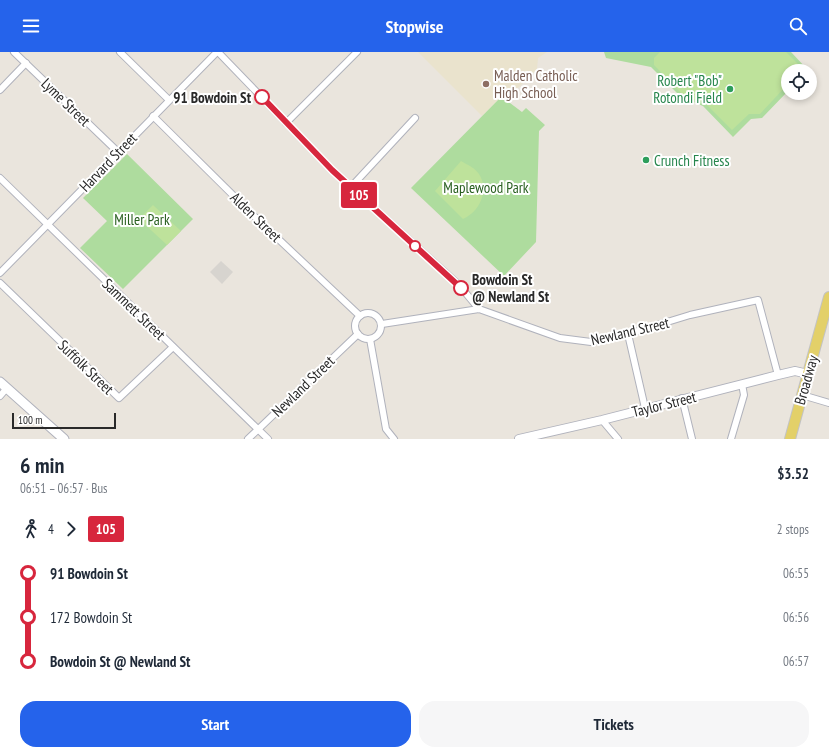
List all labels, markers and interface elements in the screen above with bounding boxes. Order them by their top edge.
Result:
icon: menu [20,15,42,37]
text: Stopwise [386,15,443,38]
icon: search [787,15,809,37]
map controls [781,64,817,100]
button: locate [781,64,817,100]
place label: Malden Catholic High School [494,66,578,102]
place label: Robert "Bob" Rotondi Field [653,71,722,107]
street label: Lyme Street [37,74,95,130]
marker: Malden Catholic High School [481,79,491,89]
marker: Robert "Bob" Rotondi Field [725,84,735,94]
place label: 91 Bowdoin St [173,88,252,107]
marker: 91 Bowdoin St [254,89,270,105]
street label: Harvard Street [75,128,141,196]
place label: Crunch Fitness [654,151,730,170]
marker: Crunch Fitness [641,155,651,165]
park label: Maplewood Park [443,178,529,197]
line badge: 105 [336,182,382,208]
text: 105 [349,186,369,204]
street label: Alden Street [226,188,286,246]
park label: Miller Park [114,210,170,229]
unlabelled marker [409,240,421,252]
place label: Bowdoin St @ Newland St [472,270,550,306]
street label: Sammett Street [98,274,170,344]
marker: Bowdoin St @ Newland St [453,280,469,296]
street label: Newland Street [589,313,671,349]
street label: Suffolk Street [54,336,118,398]
street label: Newland Street [268,351,338,421]
street label: Broadway [790,353,822,407]
street label: Taylor Street [630,387,698,421]
scale bar [12,411,116,430]
text: 100 m [18,413,42,427]
text: 6 min [20,451,64,479]
text: $3.52 [777,464,809,483]
text: 06:51 – 06:57 · Bus [20,480,107,497]
icon: walk [20,518,42,540]
icon: forward [60,518,82,540]
text: 105 [96,520,116,538]
text: 4 [48,521,54,538]
text: 2 stops [777,521,809,538]
text: 91 Bowdoin St [50,564,128,583]
text: 06:55 [783,565,809,582]
text: 172 Bowdoin St [50,608,132,627]
text: 06:56 [783,609,809,626]
text: Bowdoin St @ Newland St [50,652,190,671]
text: 06:57 [783,653,809,670]
button: Start [20,701,411,747]
button: Tickets [419,701,809,747]

